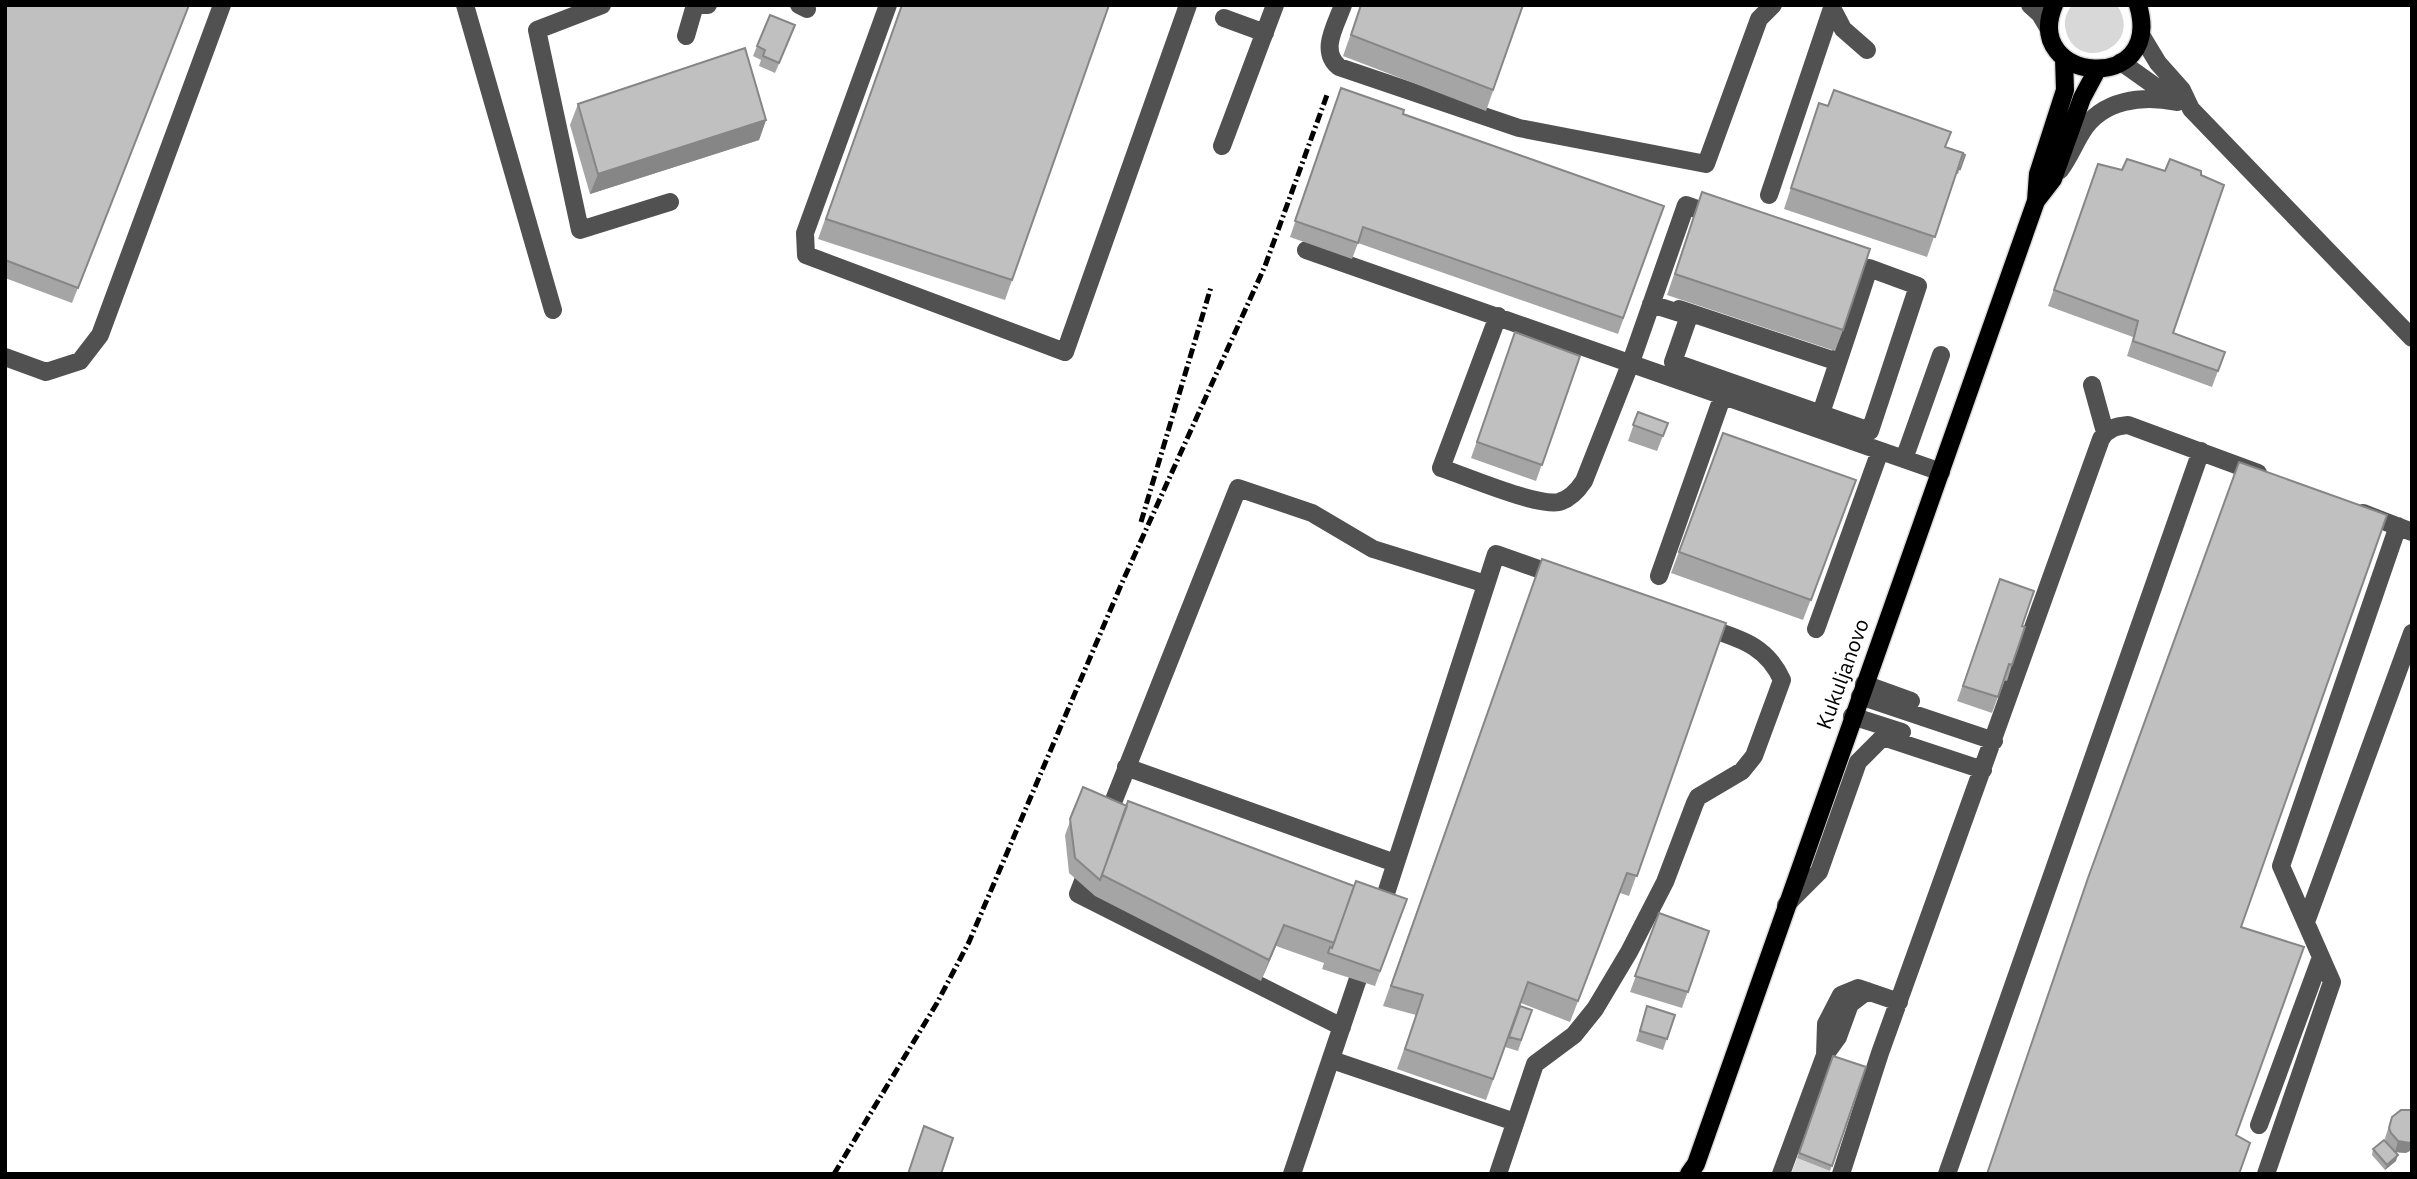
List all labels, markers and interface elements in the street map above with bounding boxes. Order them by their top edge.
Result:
street label: Kukuljanovo [1809,615,1875,733]

